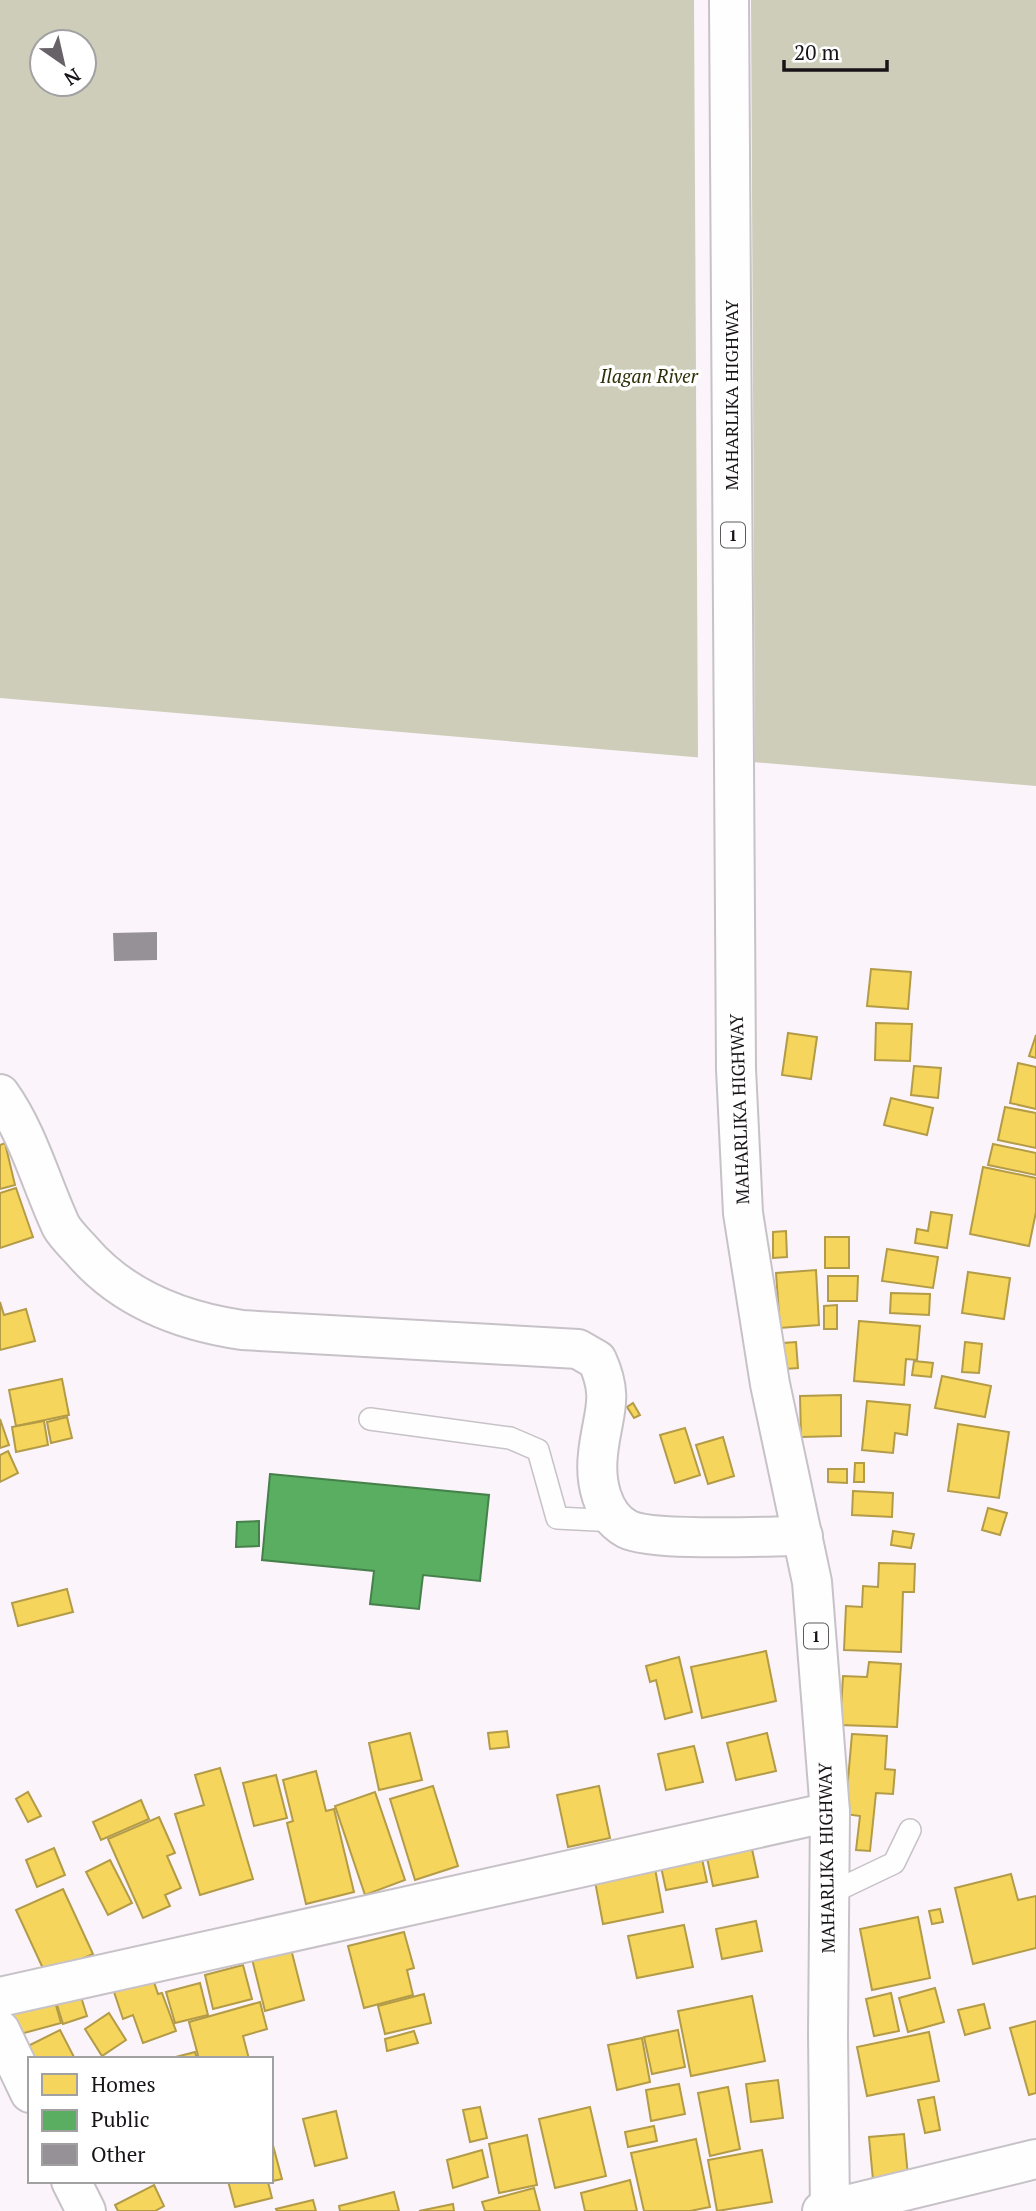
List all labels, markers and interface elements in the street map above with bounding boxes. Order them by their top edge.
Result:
north arrow [28,28,98,98]
scale bar [784,28,887,72]
text: 20 m [794,38,840,66]
text: N [59,63,86,92]
street label: MAHARLIKA HIGHWAY [719,299,743,490]
water label: Ilagan River [599,363,699,388]
road number: 1 [721,522,745,548]
street label: MAHARLIKA HIGHWAY [724,1013,754,1205]
road number: 1 [804,1624,828,1648]
street label: MAHARLIKA HIGHWAY [812,1762,840,1954]
legend [28,2057,273,2183]
text: Homes [91,2070,156,2098]
text: Public [91,2105,149,2133]
text: Other [91,2140,145,2168]

